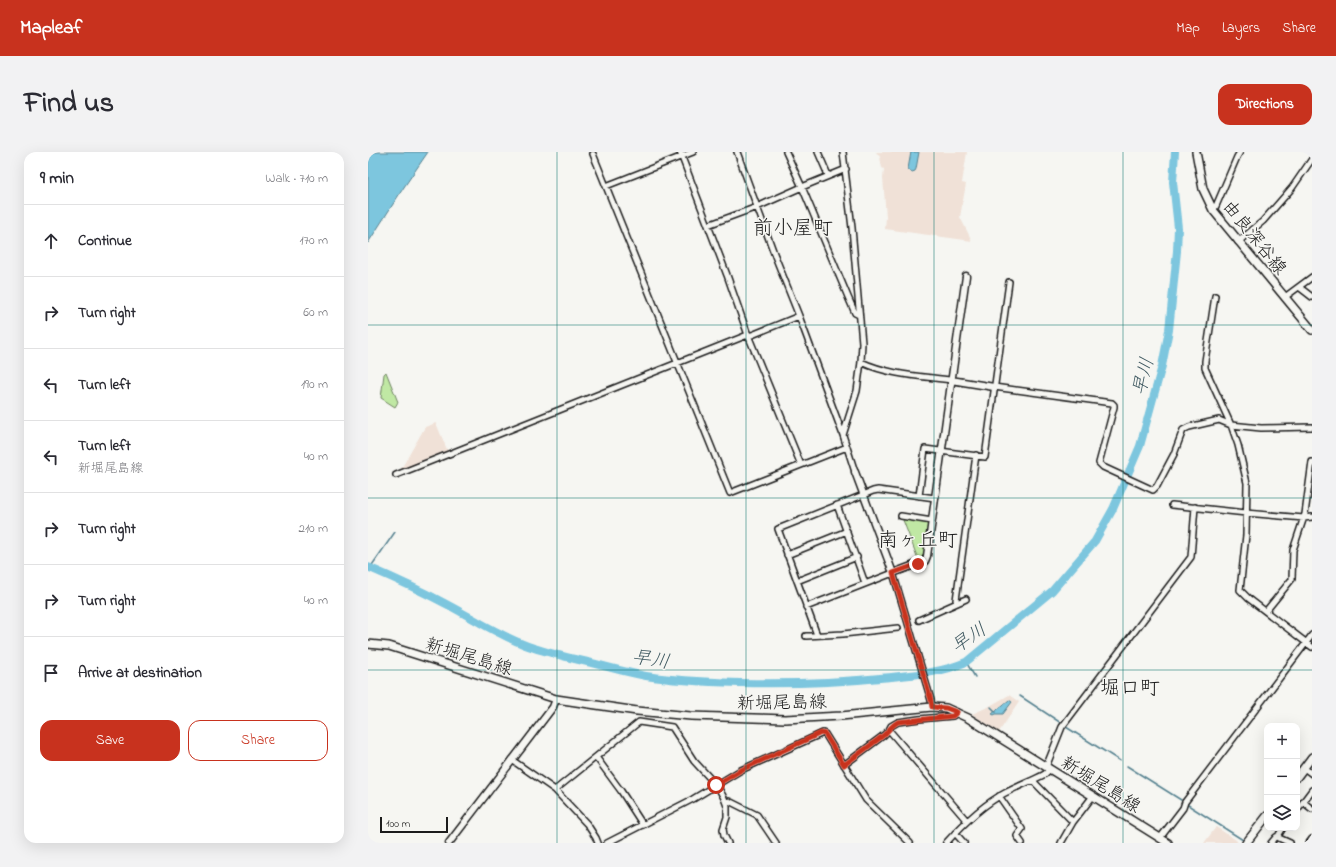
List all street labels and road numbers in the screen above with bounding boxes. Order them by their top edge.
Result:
street label: 由良深谷線 [1215,195,1292,281]
street label: 新堀尾島線 [422,632,515,684]
street label: 新堀尾島線 [737,690,827,718]
street label: 新堀尾島線 [1055,751,1145,821]

